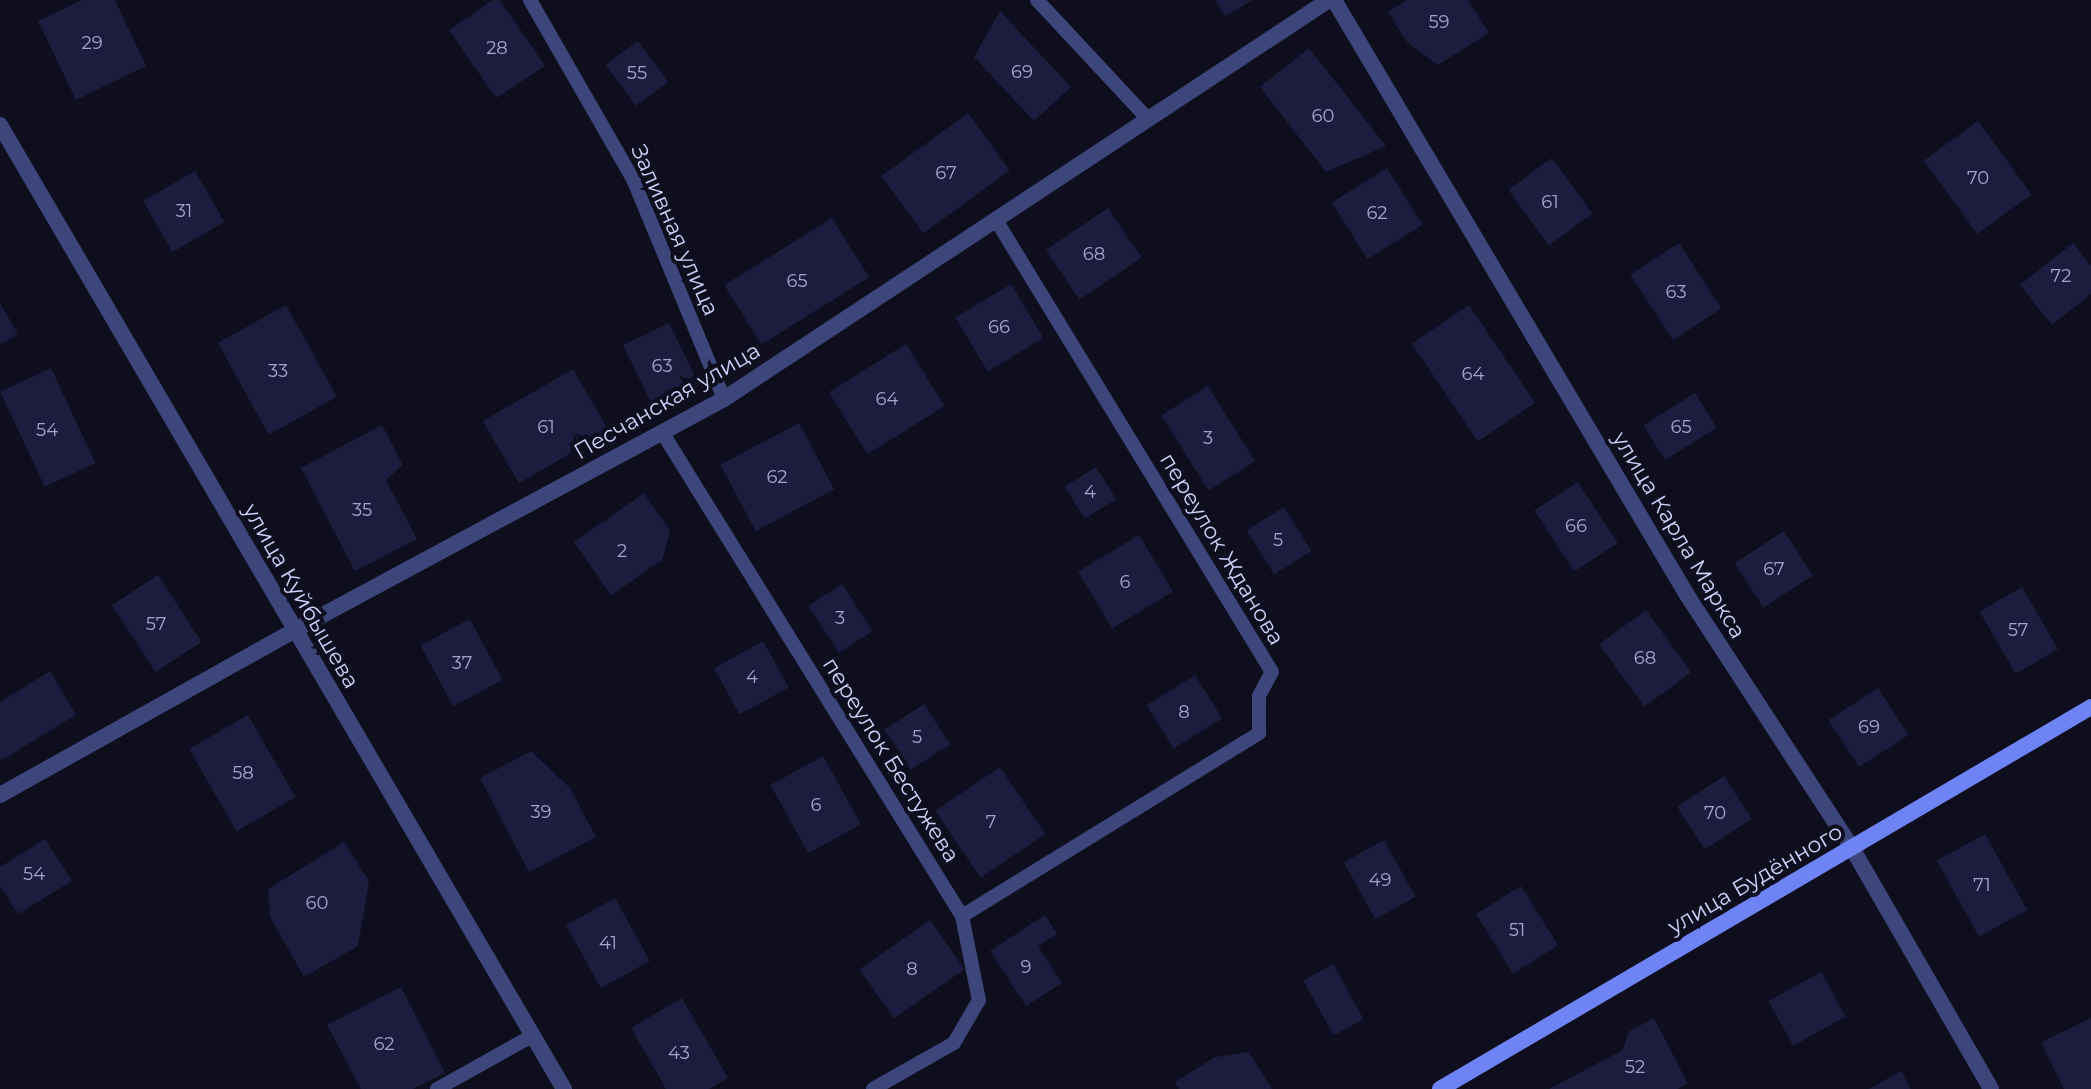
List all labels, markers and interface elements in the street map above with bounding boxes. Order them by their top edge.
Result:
house number: 59 [1428,11,1450,33]
house number: 29 [81,32,103,54]
house number: 28 [486,37,508,59]
house number: 69 [1011,61,1033,83]
house number: 55 [627,62,647,84]
house number: 60 [1312,105,1334,127]
street label: Заливная улица [625,140,725,320]
house number: 67 [935,162,957,184]
house number: 70 [1967,167,1989,189]
house number: 61 [1541,191,1559,213]
house number: 31 [176,200,192,222]
house number: 62 [1366,202,1388,224]
house number: 68 [1083,243,1105,265]
house number: 72 [2051,265,2071,287]
house number: 65 [786,270,808,292]
house number: 63 [1665,281,1687,303]
house number: 66 [988,316,1010,338]
street label: Песчанская улица [569,337,765,465]
house number: 63 [651,355,673,377]
house number: 33 [268,360,288,382]
house number: 64 [1462,363,1484,385]
house number: 64 [876,388,898,410]
house number: 61 [537,416,555,438]
house number: 65 [1670,416,1692,438]
house number: 54 [36,419,58,441]
house number: 3 [1203,427,1213,449]
street label: улица Карла Маркса [1607,427,1751,643]
street label: переулок Жданова [1154,448,1290,650]
house number: 62 [766,466,788,488]
house number: 4 [1084,481,1096,503]
street label: улица Куйбышева [237,499,365,693]
house number: 35 [352,499,372,521]
house number: 66 [1565,515,1587,537]
house number: 5 [1273,529,1283,551]
house number: 2 [617,540,627,562]
house number: 67 [1763,558,1785,580]
house number: 6 [1120,571,1130,593]
house number: 3 [835,607,845,629]
house number: 57 [146,613,166,635]
house number: 57 [2008,619,2028,641]
house number: 68 [1634,647,1656,669]
house number: 37 [452,652,472,674]
street label: переулок Бестужева [817,653,965,867]
house number: 4 [746,666,758,688]
house number: 8 [1178,701,1190,723]
house number: 69 [1858,716,1880,738]
house number: 5 [912,726,922,748]
house number: 58 [232,762,254,784]
house number: 6 [811,794,821,816]
house number: 39 [530,801,552,823]
house number: 70 [1704,802,1726,824]
house number: 7 [986,811,996,833]
street label: улица Будённого [1663,818,1847,940]
house number: 54 [23,863,45,885]
house number: 49 [1369,869,1391,891]
house number: 71 [1973,874,1991,896]
house number: 60 [306,892,328,914]
house number: 51 [1509,919,1525,941]
house number: 41 [599,932,617,954]
house number: 9 [1021,956,1031,978]
house number: 8 [906,958,918,980]
house number: 62 [373,1033,395,1055]
house number: 43 [668,1042,690,1064]
house number: 52 [1625,1056,1645,1078]

